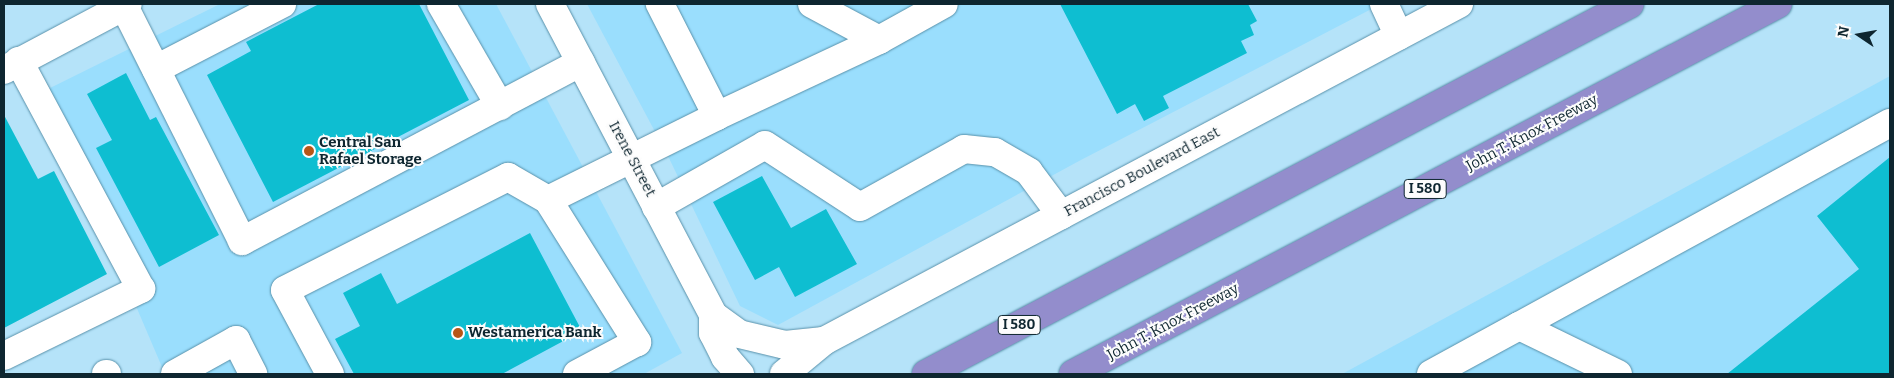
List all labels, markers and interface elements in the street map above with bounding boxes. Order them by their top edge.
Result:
north arrow [1834,10,1884,60]
text: N [1834,25,1853,39]
street label: John T. Knox Freeway [1463,91,1601,175]
street label: Irene Street [605,118,659,200]
street label: Francisco Boulevard East [1061,123,1223,221]
place label: Central San Rafael Storage [319,133,422,168]
marker: Central San Rafael Storage [303,145,315,157]
road number: I 580 [1402,178,1448,200]
street label: John T. Knox Freeway [1104,280,1242,364]
road number: I 580 [996,314,1042,336]
place label: Westamerica Bank [468,324,602,342]
marker: Westamerica Bank [452,327,464,339]

